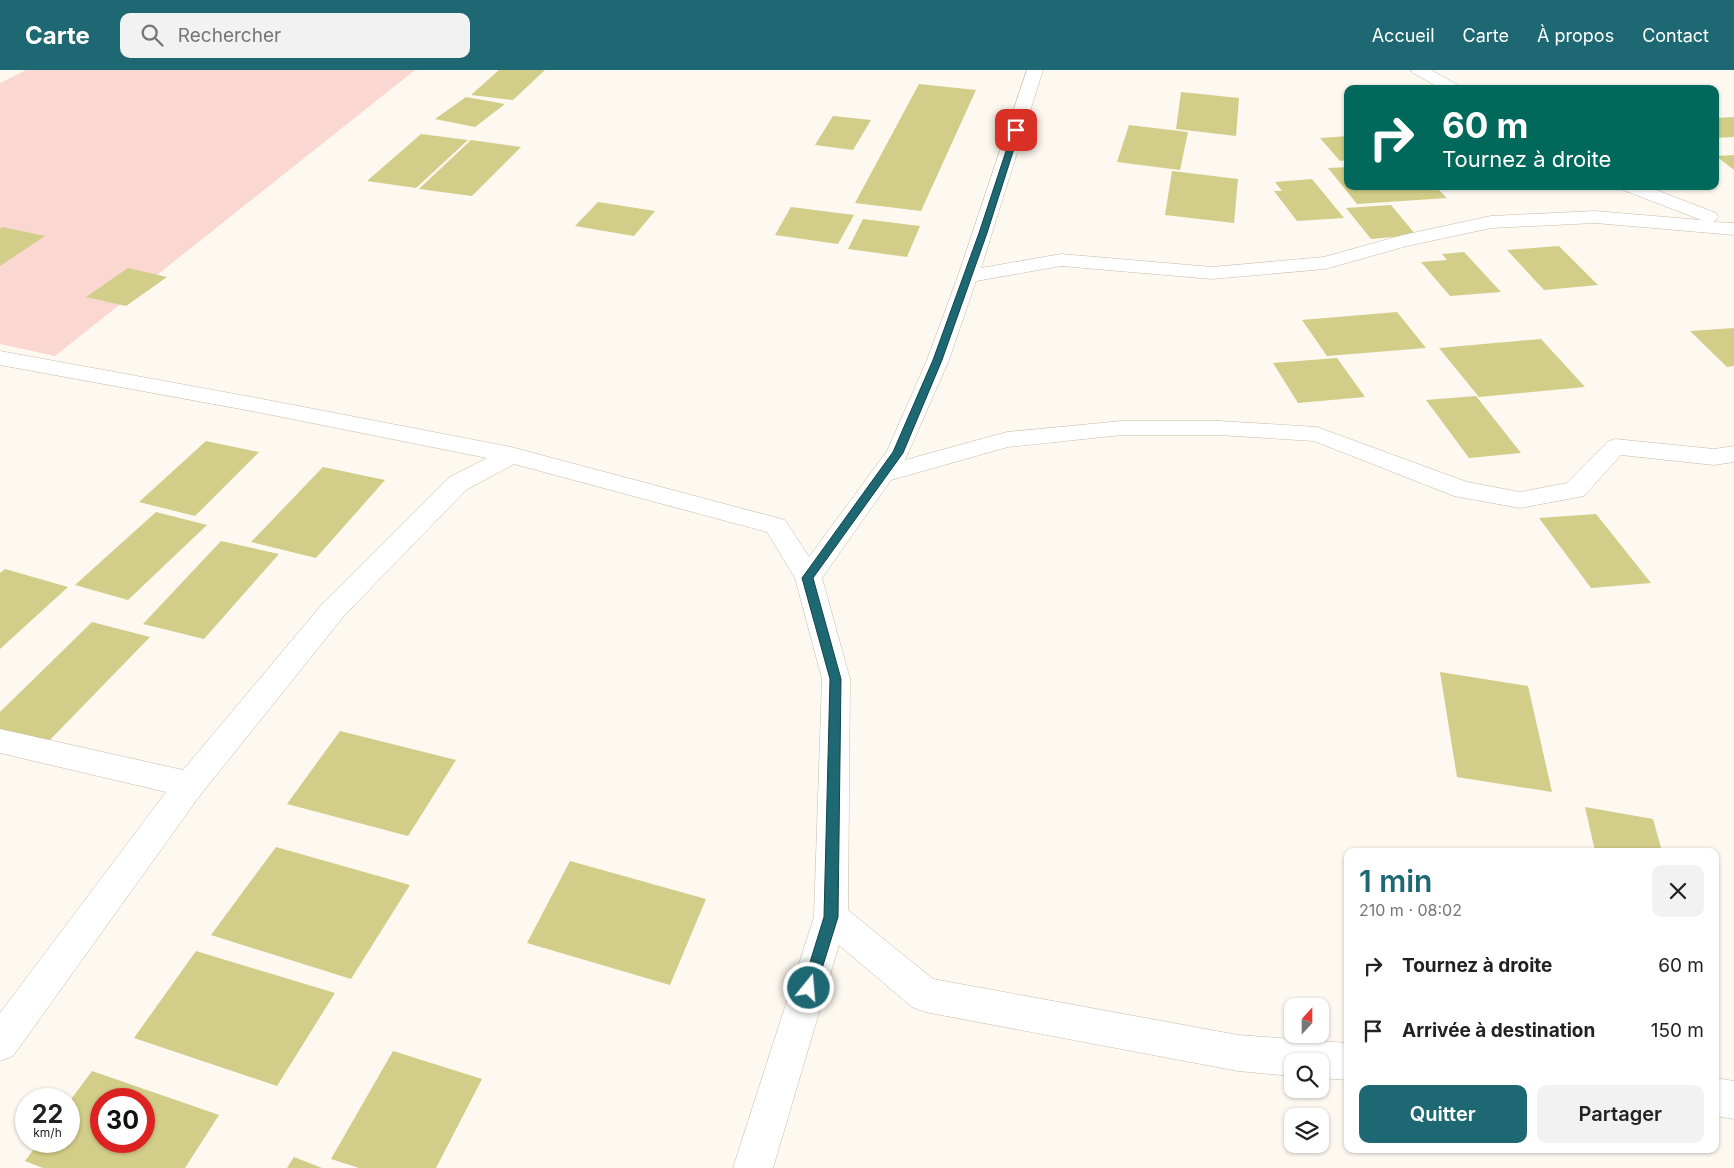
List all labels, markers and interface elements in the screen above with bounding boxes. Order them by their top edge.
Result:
search box [120,13,470,58]
text: Carte [25,21,90,50]
icon: search [138,21,166,49]
text: Rechercher [178,24,281,47]
text: Accueil [1372,25,1435,46]
text: Carte [1463,25,1509,46]
text: À propos [1537,25,1614,46]
text: Contact [1642,25,1709,46]
text: 60 m [1442,104,1529,146]
icon: right [1359,105,1424,170]
pin [995,109,1037,151]
icon: arrive [1002,116,1030,144]
text: Tournez à droite [1442,146,1611,172]
text: 1 min [1359,863,1432,899]
button: close [1652,865,1704,917]
text: 210 m · 08:02 [1359,900,1462,920]
icon: right [1359,952,1387,980]
text: Tournez à droite [1402,954,1552,977]
text: 60 m [1658,954,1704,977]
position arrow [782,961,834,1013]
north arrow [1284,998,1329,1042]
map controls [1284,998,1329,1153]
icon: arrive [1359,1017,1387,1045]
text: Arrivée à destination [1402,1019,1595,1042]
text: 150 m [1651,1019,1704,1042]
button: search [1284,1053,1329,1098]
button: Quitter [1359,1085,1527,1143]
button: Partager [1537,1085,1704,1143]
speed limit sign: 30 [90,1088,155,1153]
text: 22 [32,1099,63,1129]
button: layers [1284,1108,1329,1153]
text: km/h [33,1125,62,1140]

